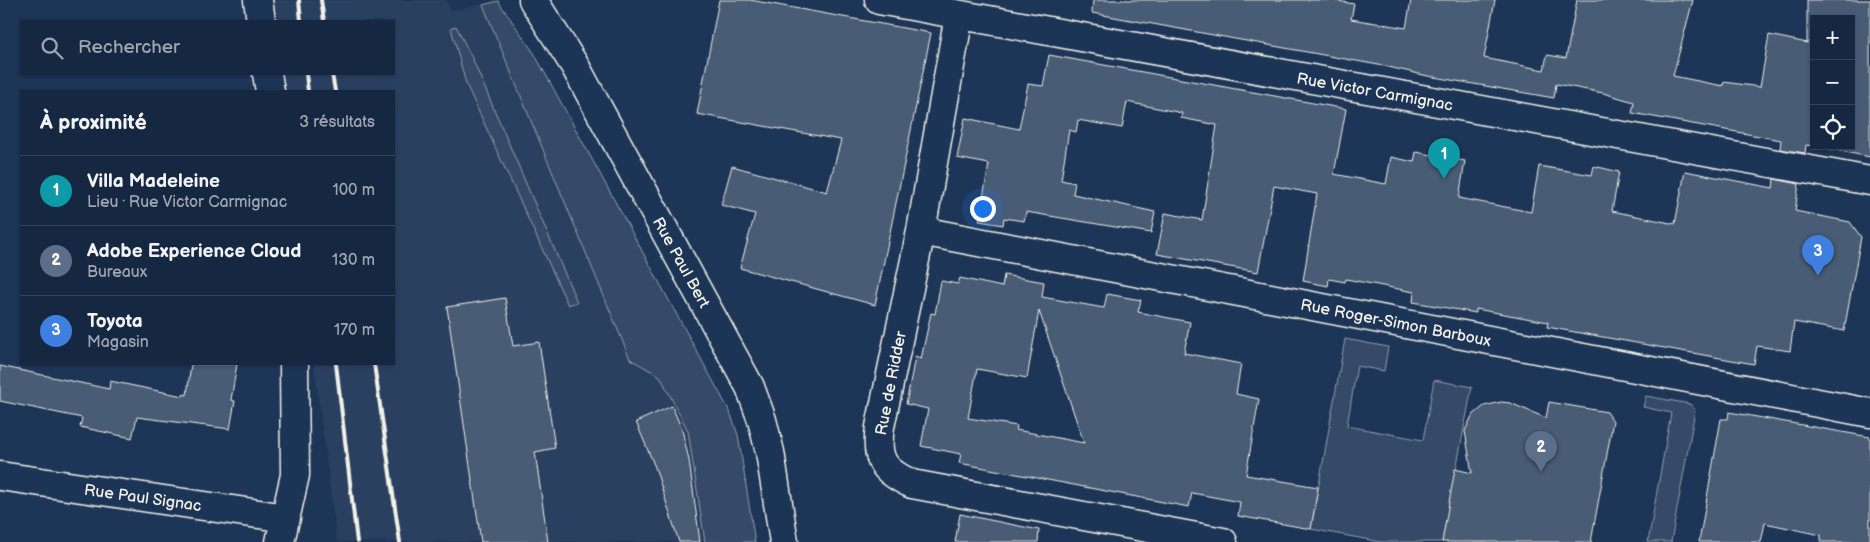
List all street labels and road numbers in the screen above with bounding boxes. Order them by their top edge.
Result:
street label: Rue Victor Carmignac [1295,69,1454,116]
street label: Rue Paul Bert [648,214,713,311]
street label: Rue Roger-Simon Barboux [1299,296,1493,351]
street label: Rue de Ridder [872,329,911,437]
street label: Rue Paul Signac [83,481,203,516]

